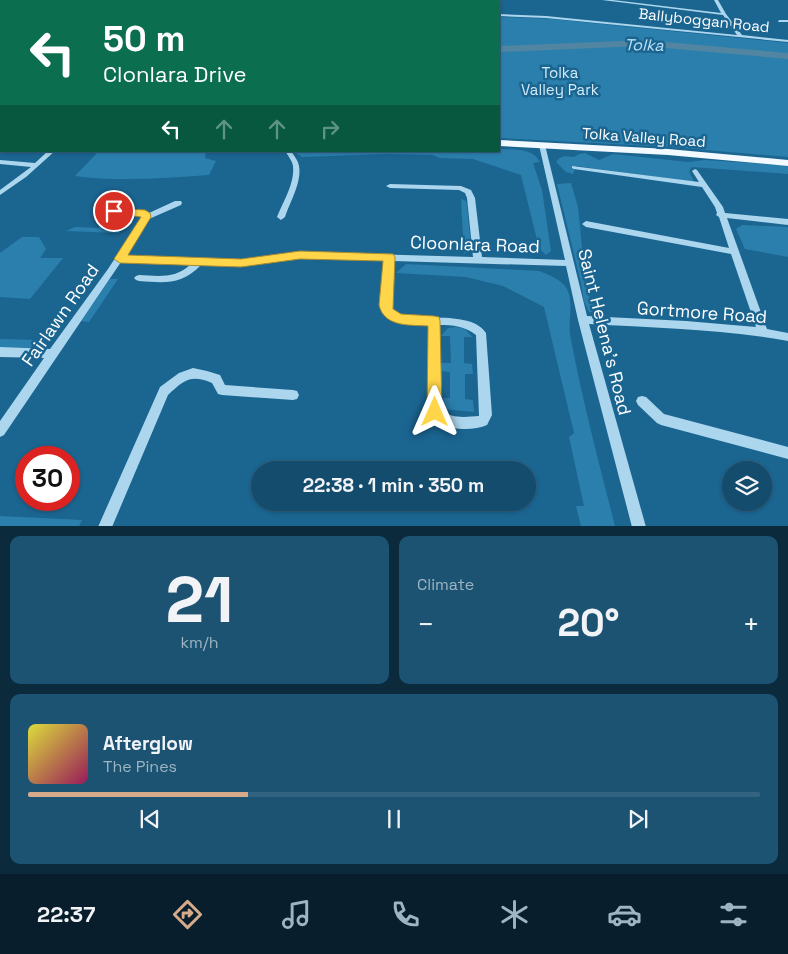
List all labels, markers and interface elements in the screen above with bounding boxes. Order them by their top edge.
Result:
street label: Ballyboggan Road [637,4,771,36]
text: 50 m [103,17,185,61]
icon: left [20,20,85,85]
water label: Tolka [624,34,665,56]
text: Clonlara Drive [103,60,247,88]
park label: Tolka Valley Park [521,63,599,99]
icon: left [157,115,185,143]
icon: ahead [210,115,238,143]
icon: ahead [263,115,291,143]
icon: right [316,115,344,143]
street label: Tolka Valley Road [582,123,706,151]
pin [93,190,135,232]
icon: arrive [100,197,128,225]
street label: Cloonlara Road [410,230,540,258]
street label: Saint Helena's Road [573,246,637,418]
street label: Fairlawn Road [16,259,104,371]
street label: Gortmore Road [636,296,768,328]
position arrow [408,385,460,437]
speed limit sign: 30 [15,446,80,511]
map controls [722,461,772,511]
button: layers [722,461,772,511]
text: 22:38 · 1 min · 350 m [303,473,484,498]
text: 21 [166,558,234,641]
text: Climate [417,574,474,595]
text: 20° [557,599,620,647]
text: − [417,606,434,642]
text: + [743,606,760,642]
text: km/h [180,632,219,653]
text: Afterglow [103,731,193,756]
text: The Pines [103,756,177,777]
icon: previous [136,805,164,833]
icon: pause [380,805,408,833]
icon: next [624,805,652,833]
icon: directions [170,897,205,932]
icon: music [279,897,314,932]
icon: phone [388,897,423,932]
icon: climate [497,897,532,932]
icon: car [607,897,642,932]
icon: filters [716,897,751,932]
text: 22:37 [37,900,95,928]

